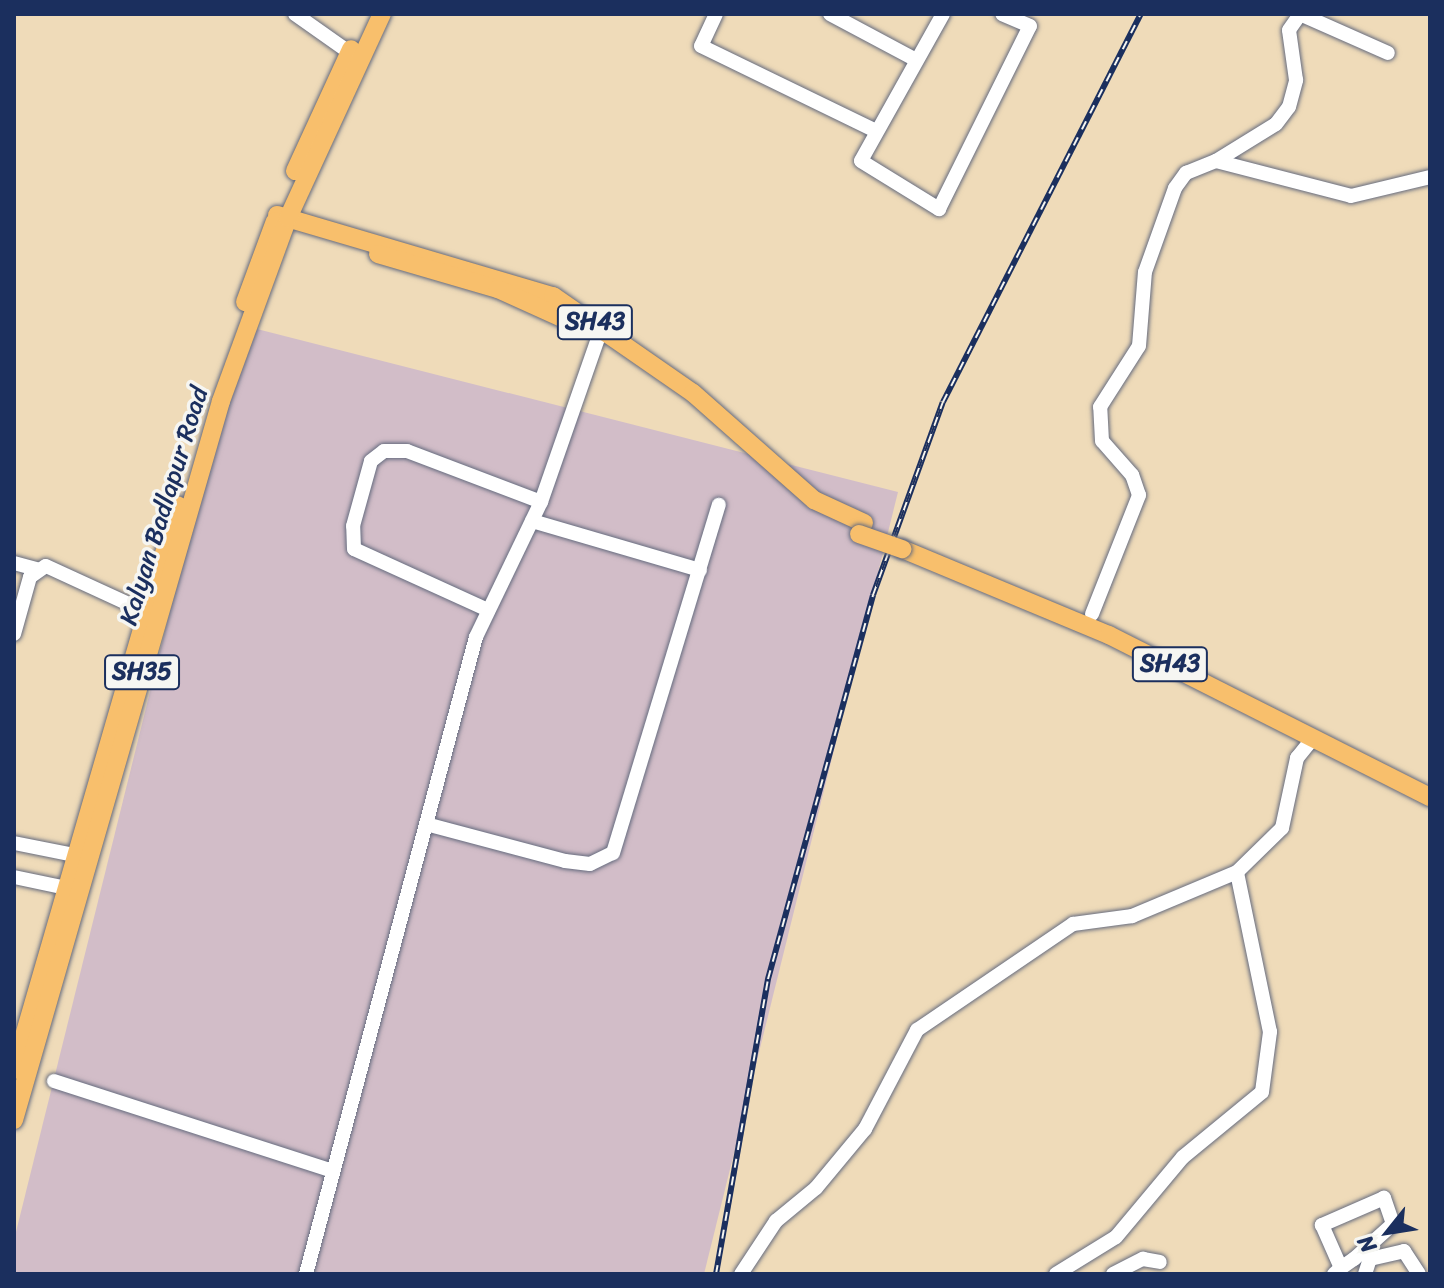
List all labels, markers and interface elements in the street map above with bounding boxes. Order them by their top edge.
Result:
road number: SH43 [555,302,635,342]
street label: Kalyan Badlapur Road [113,383,215,629]
road number: SH43 [1130,644,1210,684]
road number: SH35 [104,652,180,692]
north arrow [1348,1192,1428,1272]
text: N [1346,1228,1387,1261]

